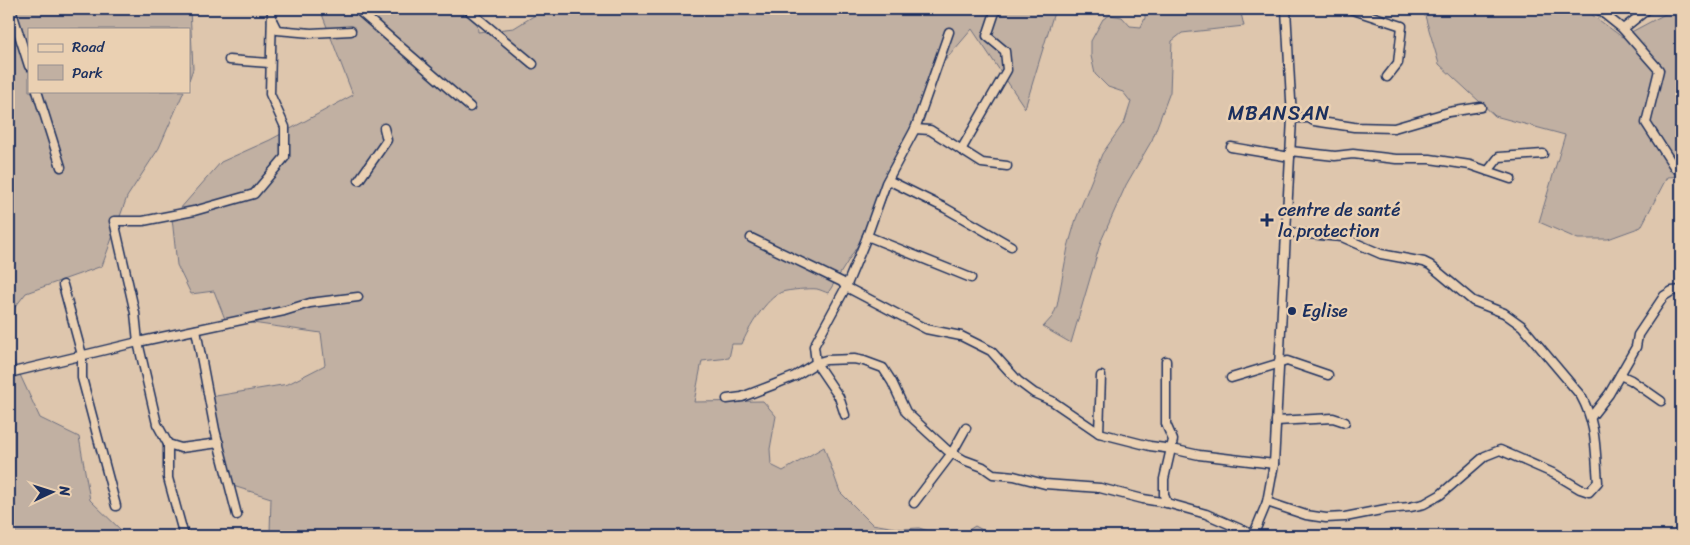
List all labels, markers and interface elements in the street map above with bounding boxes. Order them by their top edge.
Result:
legend [28,28,190,92]
text: Road [72,34,105,60]
text: Park [72,60,103,86]
district label: MBANSAN [1228,96,1330,131]
place label: centre de santé la protection [1278,194,1401,247]
marker: centre de santé la protection [1260,213,1274,227]
place label: Eglise [1302,295,1348,327]
marker: Eglise [1286,305,1298,317]
north arrow [28,468,78,518]
text: N [52,484,77,497]

